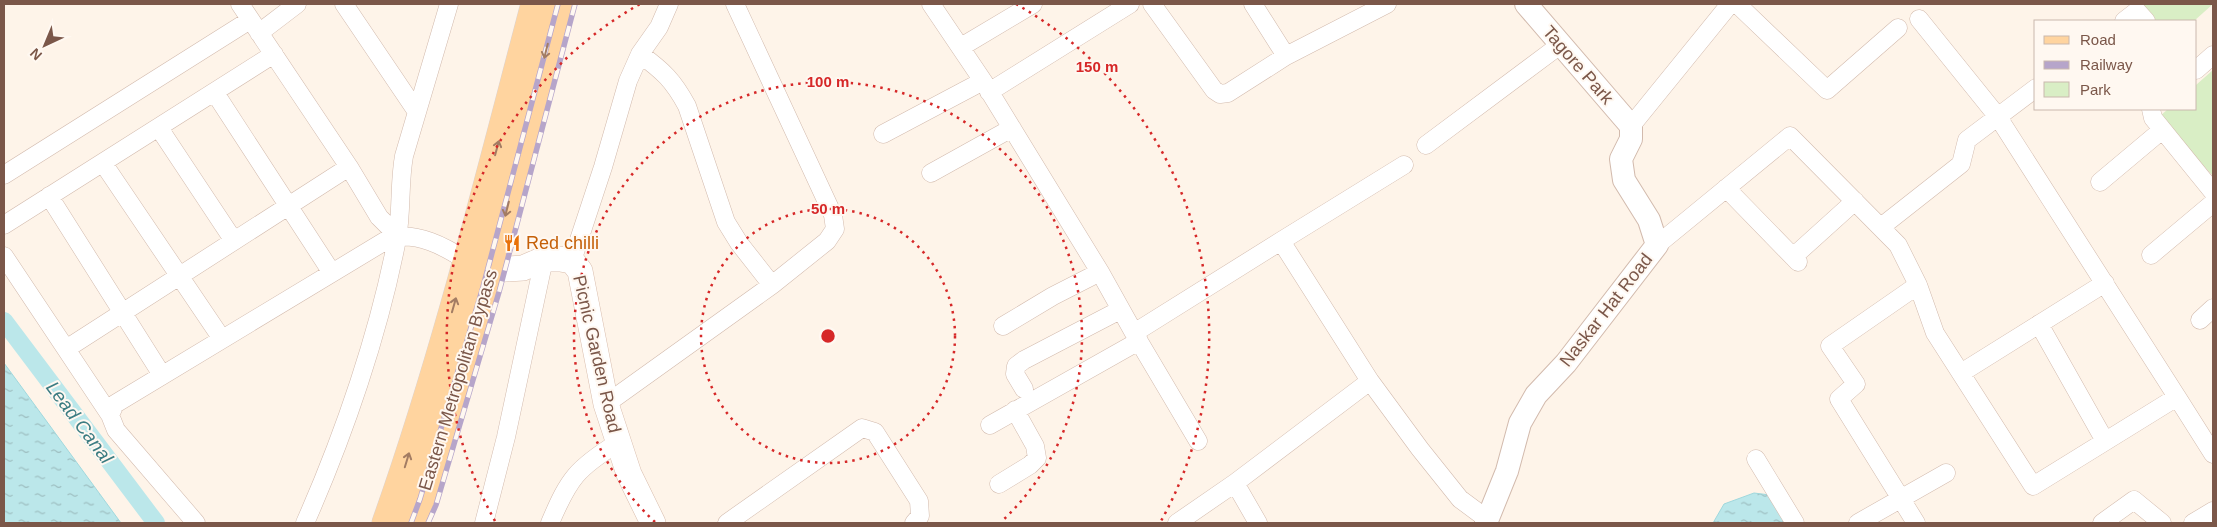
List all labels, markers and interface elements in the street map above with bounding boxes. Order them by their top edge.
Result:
north arrow [20,20,70,70]
legend [2034,20,2197,110]
street label: Tagore Park [1539,22,1618,109]
text: Road [2080,31,2116,48]
one-way arrow [541,43,550,59]
text: N [27,45,45,64]
text: Railway [2080,56,2133,73]
text: 150 m [1076,58,1118,75]
text: 100 m [807,73,849,90]
text: Park [2080,81,2111,98]
one-way arrow [492,140,502,156]
one-way arrow [502,200,511,216]
text: 50 m [811,200,845,217]
restaurant icon: Red chilli [502,233,522,253]
place label: Red chilli [526,233,599,253]
street label: Naskar Hat Road [1556,249,1656,371]
street label: Eastern Metropolitan Bypass [415,267,501,493]
street label: Picnic Garden Road [569,273,625,435]
one-way arrow [450,297,459,313]
centre of rings [819,327,837,345]
water label: Lead Canal [42,377,118,468]
one-way arrow [403,453,412,469]

